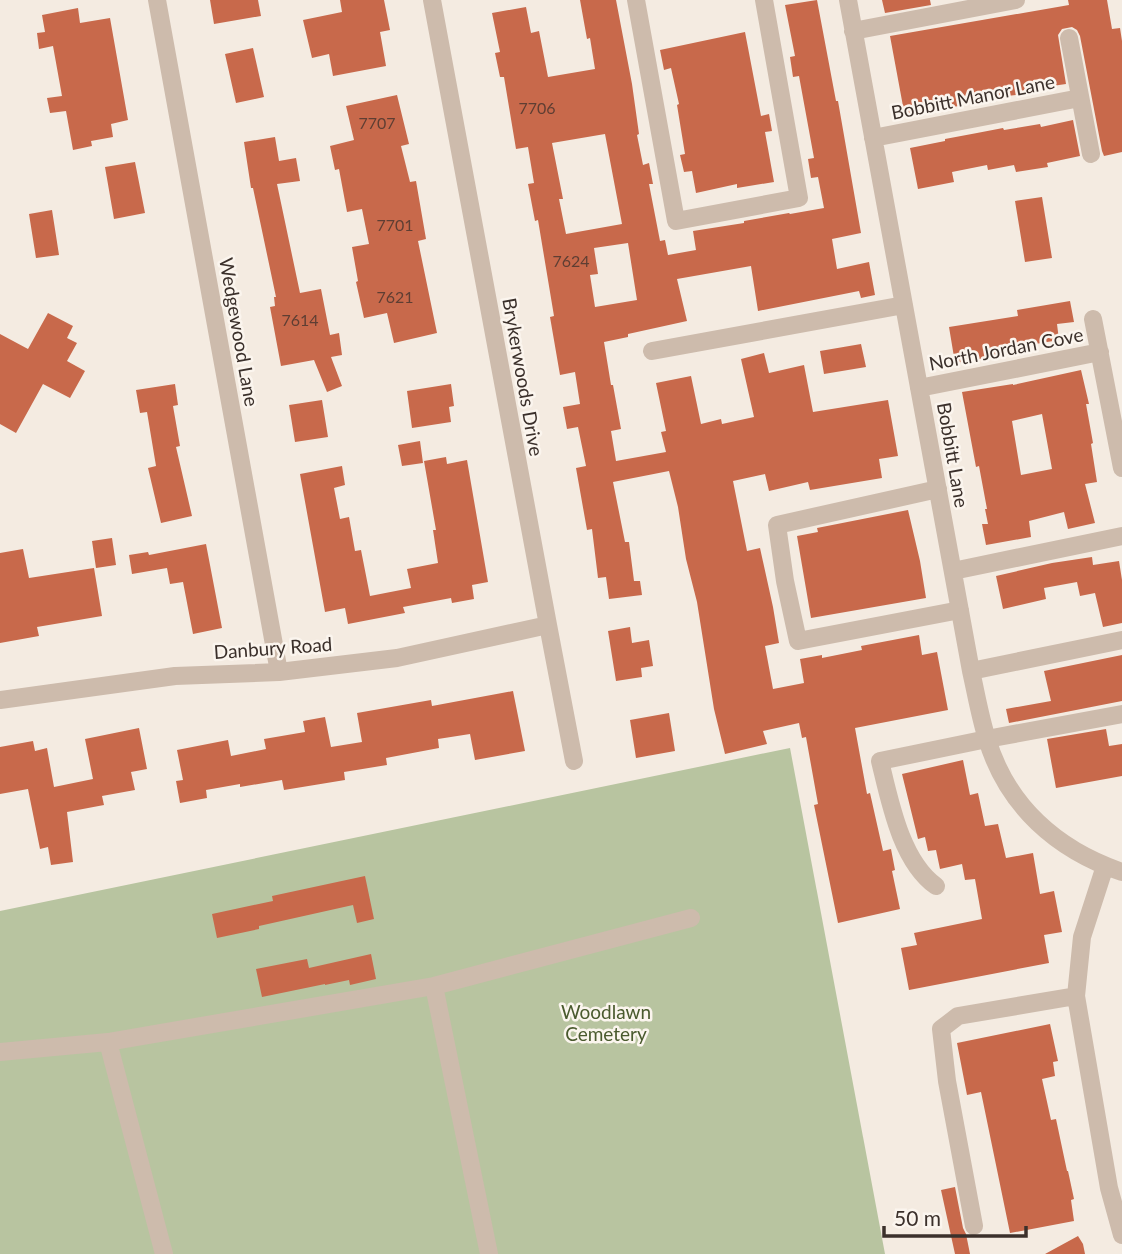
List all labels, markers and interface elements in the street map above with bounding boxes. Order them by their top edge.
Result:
street label: Bobbitt Manor Lane [889,69,1057,124]
house number: 7706 [518,98,556,117]
house number: 7707 [358,113,396,132]
house number: 7701 [376,215,414,234]
house number: 7624 [552,251,590,270]
street label: Wedgewood Lane [215,256,264,408]
house number: 7621 [376,287,414,306]
street label: Brykerwoods Drive [498,296,549,458]
house number: 7614 [281,310,319,329]
street label: North Jordan Cove [927,322,1085,375]
street label: Bobbitt Lane [933,401,974,509]
street label: Danbury Road [213,632,333,663]
park label: Woodlawn Cemetery [561,1000,651,1045]
scale bar [884,1194,1026,1238]
text: 50 m [894,1205,941,1230]

